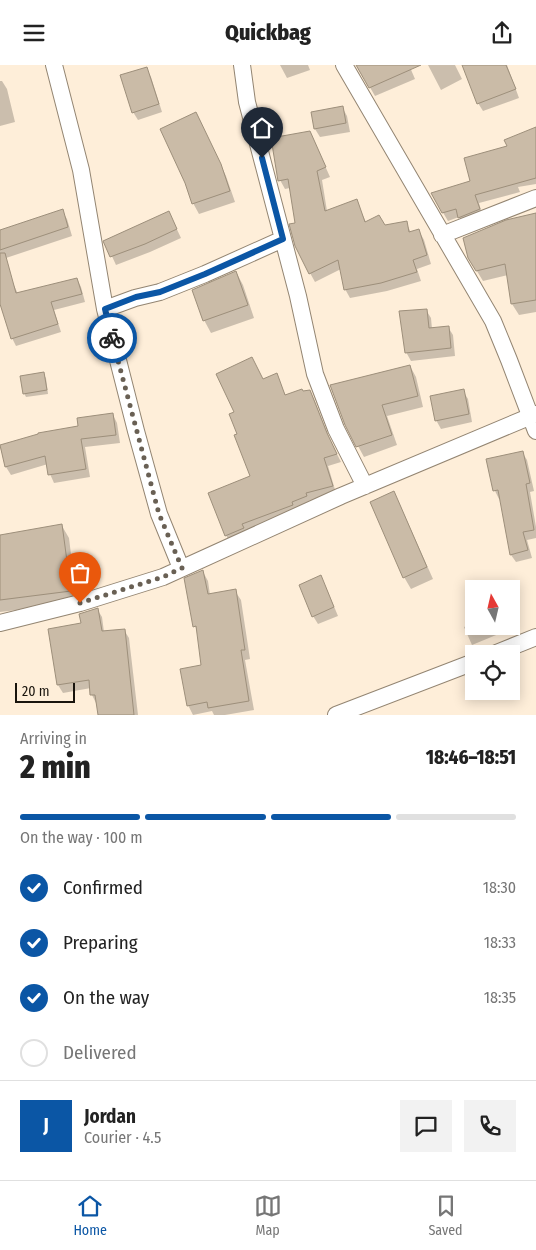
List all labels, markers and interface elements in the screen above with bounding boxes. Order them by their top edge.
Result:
icon: menu [20,19,48,47]
text: Quickbag [225,19,311,46]
icon: share [488,19,516,47]
pin [241,107,283,158]
icon: home [248,114,276,142]
courier [87,313,137,363]
icon: bike [98,324,126,352]
pin [59,552,101,603]
icon: bag [66,559,94,587]
north arrow [465,580,520,635]
map controls [465,580,520,700]
button: locate [465,645,520,700]
scale bar [15,680,75,703]
text: 20 m [22,683,50,700]
text: Arriving in [20,729,87,748]
text: 18:46–18:51 [426,746,516,769]
text: 2 min [20,748,91,786]
text: On the way · 100 m [20,828,142,847]
icon: check [20,874,48,902]
text: Confirmed [63,876,143,899]
text: 18:30 [483,878,516,897]
icon: check [20,929,48,957]
text: Preparing [63,931,138,954]
text: 18:33 [484,933,516,952]
icon: check [20,984,48,1012]
text: On the way [63,986,149,1009]
text: 18:35 [484,988,516,1007]
text: Delivered [63,1041,137,1064]
button: chat [400,1100,452,1152]
button: phone [464,1100,516,1152]
text: Jordan [84,1105,136,1128]
text: J [43,1114,49,1137]
text: Courier · 4.5 [84,1128,161,1147]
tab: Home [73,1192,107,1239]
tab: Map [254,1192,282,1239]
tab: Saved [428,1192,463,1239]

